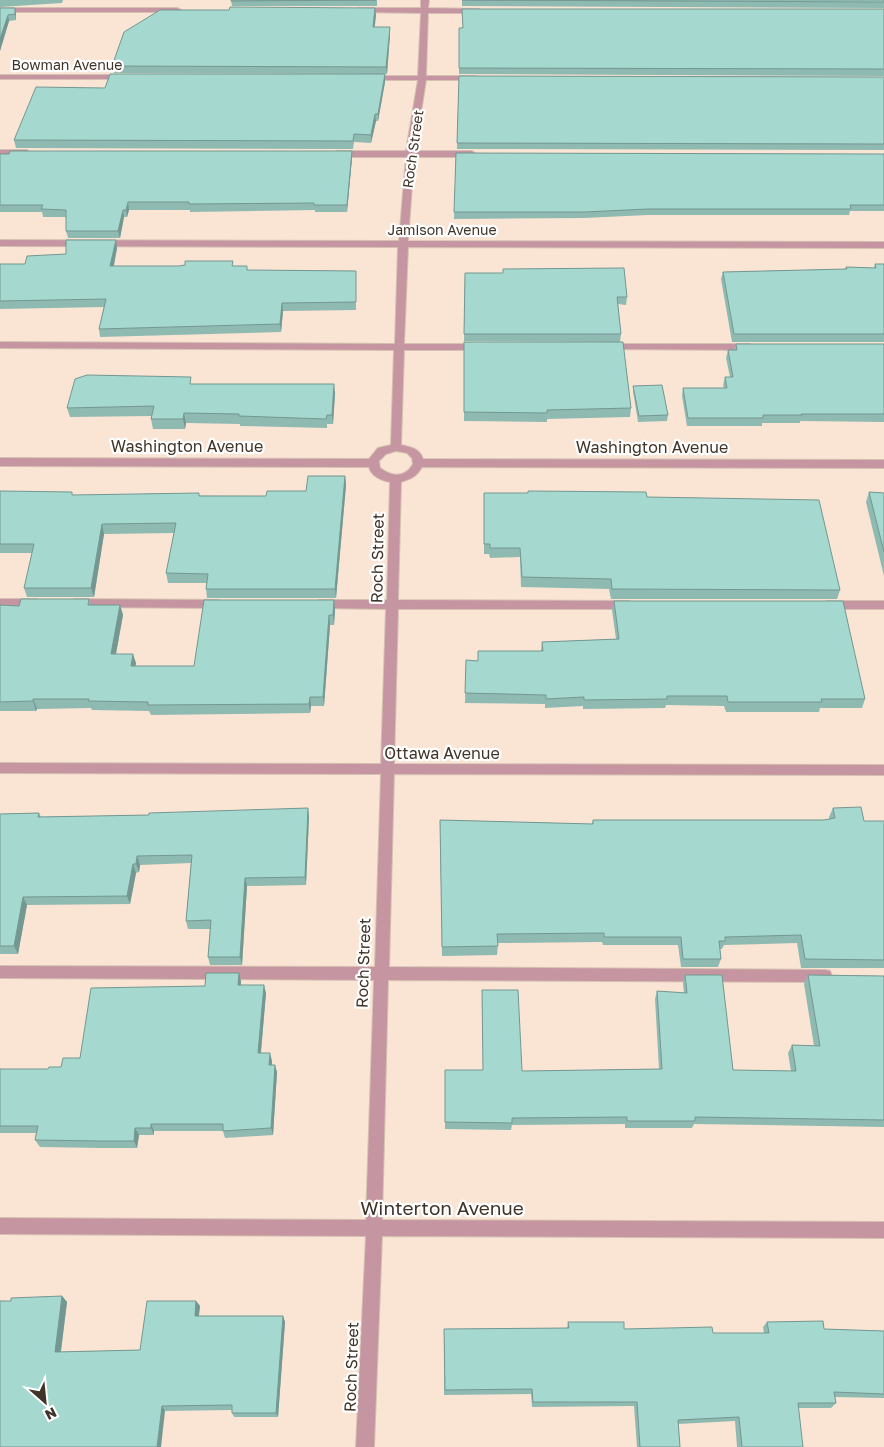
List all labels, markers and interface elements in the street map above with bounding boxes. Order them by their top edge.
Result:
street label: Bowman Avenue [12,56,122,73]
street label: Roch Street [399,109,426,189]
street label: Jamison Avenue [387,221,497,238]
street label: Washington Avenue [111,436,263,456]
street label: Washington Avenue [576,437,728,457]
street label: Roch Street [366,513,388,603]
street label: Ottawa Avenue [384,743,500,763]
street label: Roch Street [351,918,375,1008]
street label: Winterton Avenue [360,1196,524,1219]
street label: Roch Street [339,1322,363,1412]
north arrow [20,1377,70,1427]
text: N [43,1404,60,1424]

